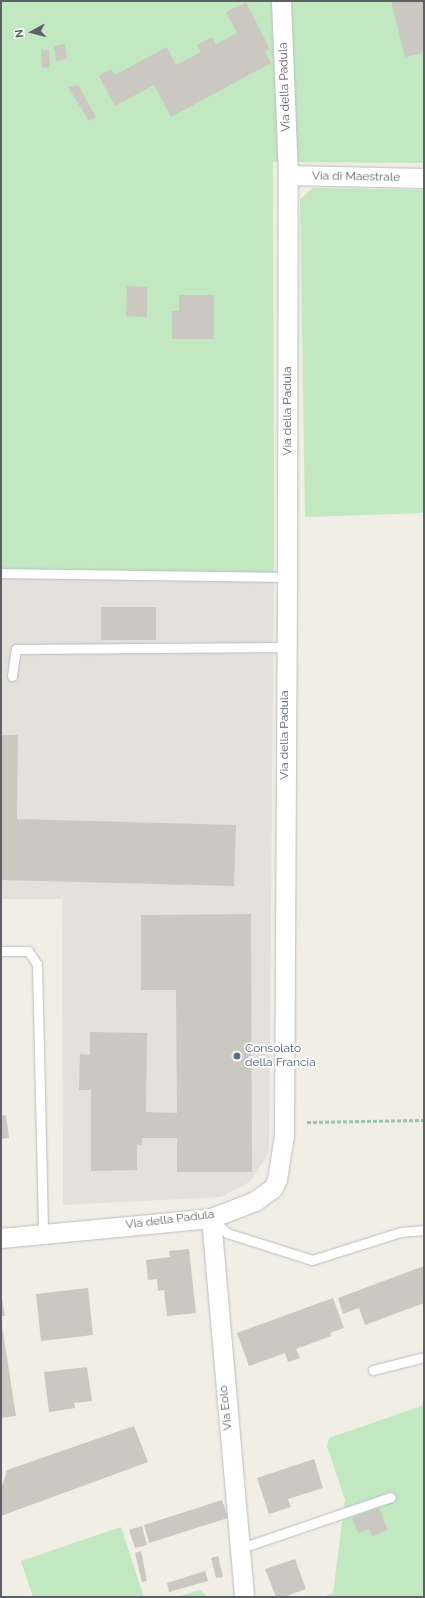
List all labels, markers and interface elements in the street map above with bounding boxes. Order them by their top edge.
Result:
north arrow [12,12,52,52]
text: N [13,29,27,38]
street label: Via della Padula [276,42,294,132]
street label: Via di Maestrale [312,169,400,185]
street label: Via della Padula [281,366,295,456]
street label: Via della Padula [278,690,292,780]
place label: Consolato della Francia [245,1042,316,1070]
marker: Consolato della Francia [232,1051,242,1061]
street label: Via della Padula [125,1207,215,1233]
street label: Via Eolo [216,1385,236,1431]

